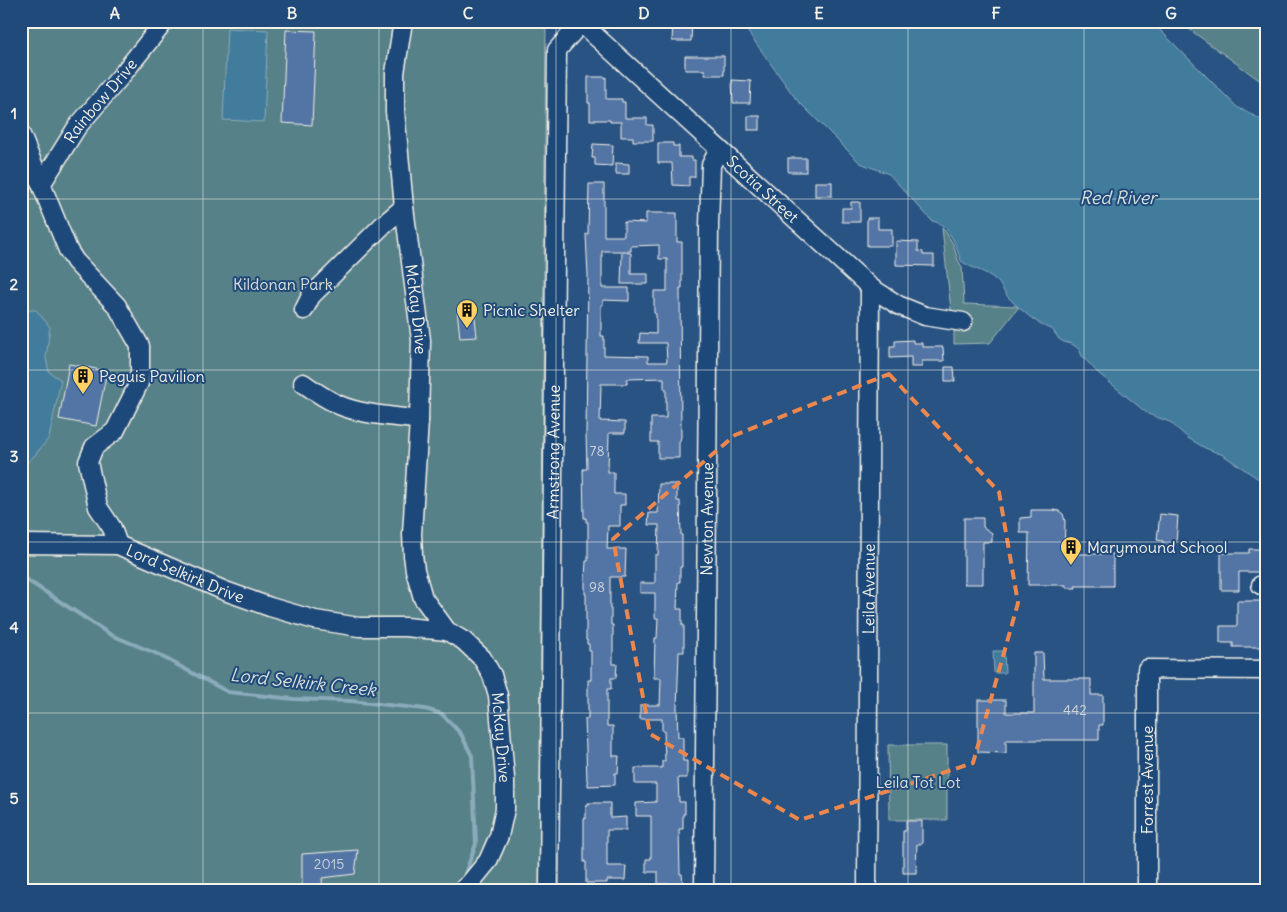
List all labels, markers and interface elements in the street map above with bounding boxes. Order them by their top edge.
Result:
text: A [110,3,120,23]
text: B [287,3,298,23]
text: C [463,3,474,23]
text: D [638,3,650,23]
text: E [814,3,824,23]
text: F [991,3,1001,23]
text: G [1165,3,1177,23]
street label: Rainbow Drive [59,54,141,147]
text: 1 [11,103,17,123]
street label: Scotia Street [723,151,803,227]
water label: Red River [1080,186,1159,209]
street label: McKay Drive [401,263,431,354]
text: 2 [10,274,19,294]
park label: Kildonan Park [233,274,333,294]
building icon: Picnic Shelter [455,298,479,329]
place label: Picnic Shelter [483,300,580,320]
building icon: Peguis Pavilion [71,364,95,395]
place label: Peguis Pavilion [99,366,205,386]
street label: Armstrong Avenue [543,385,564,519]
house number: 78 [590,442,604,460]
text: 3 [9,446,19,466]
street label: Newton Avenue [696,462,717,576]
building icon: Marymound School [1059,535,1083,566]
place label: Marymound School [1087,537,1227,557]
street label: Lord Selkirk Drive [123,540,247,607]
street label: Leila Avenue [858,544,879,634]
house number: 98 [589,578,605,596]
text: 4 [9,617,19,637]
water label: Lord Selkirk Creek [229,663,379,701]
street label: McKay Drive [488,691,515,783]
house number: 442 [1063,701,1087,719]
street label: Forrest Avenue [1137,726,1157,834]
park label: Leila Tot Lot [875,772,961,792]
text: 5 [9,788,19,808]
house number: 2015 [314,855,344,873]

